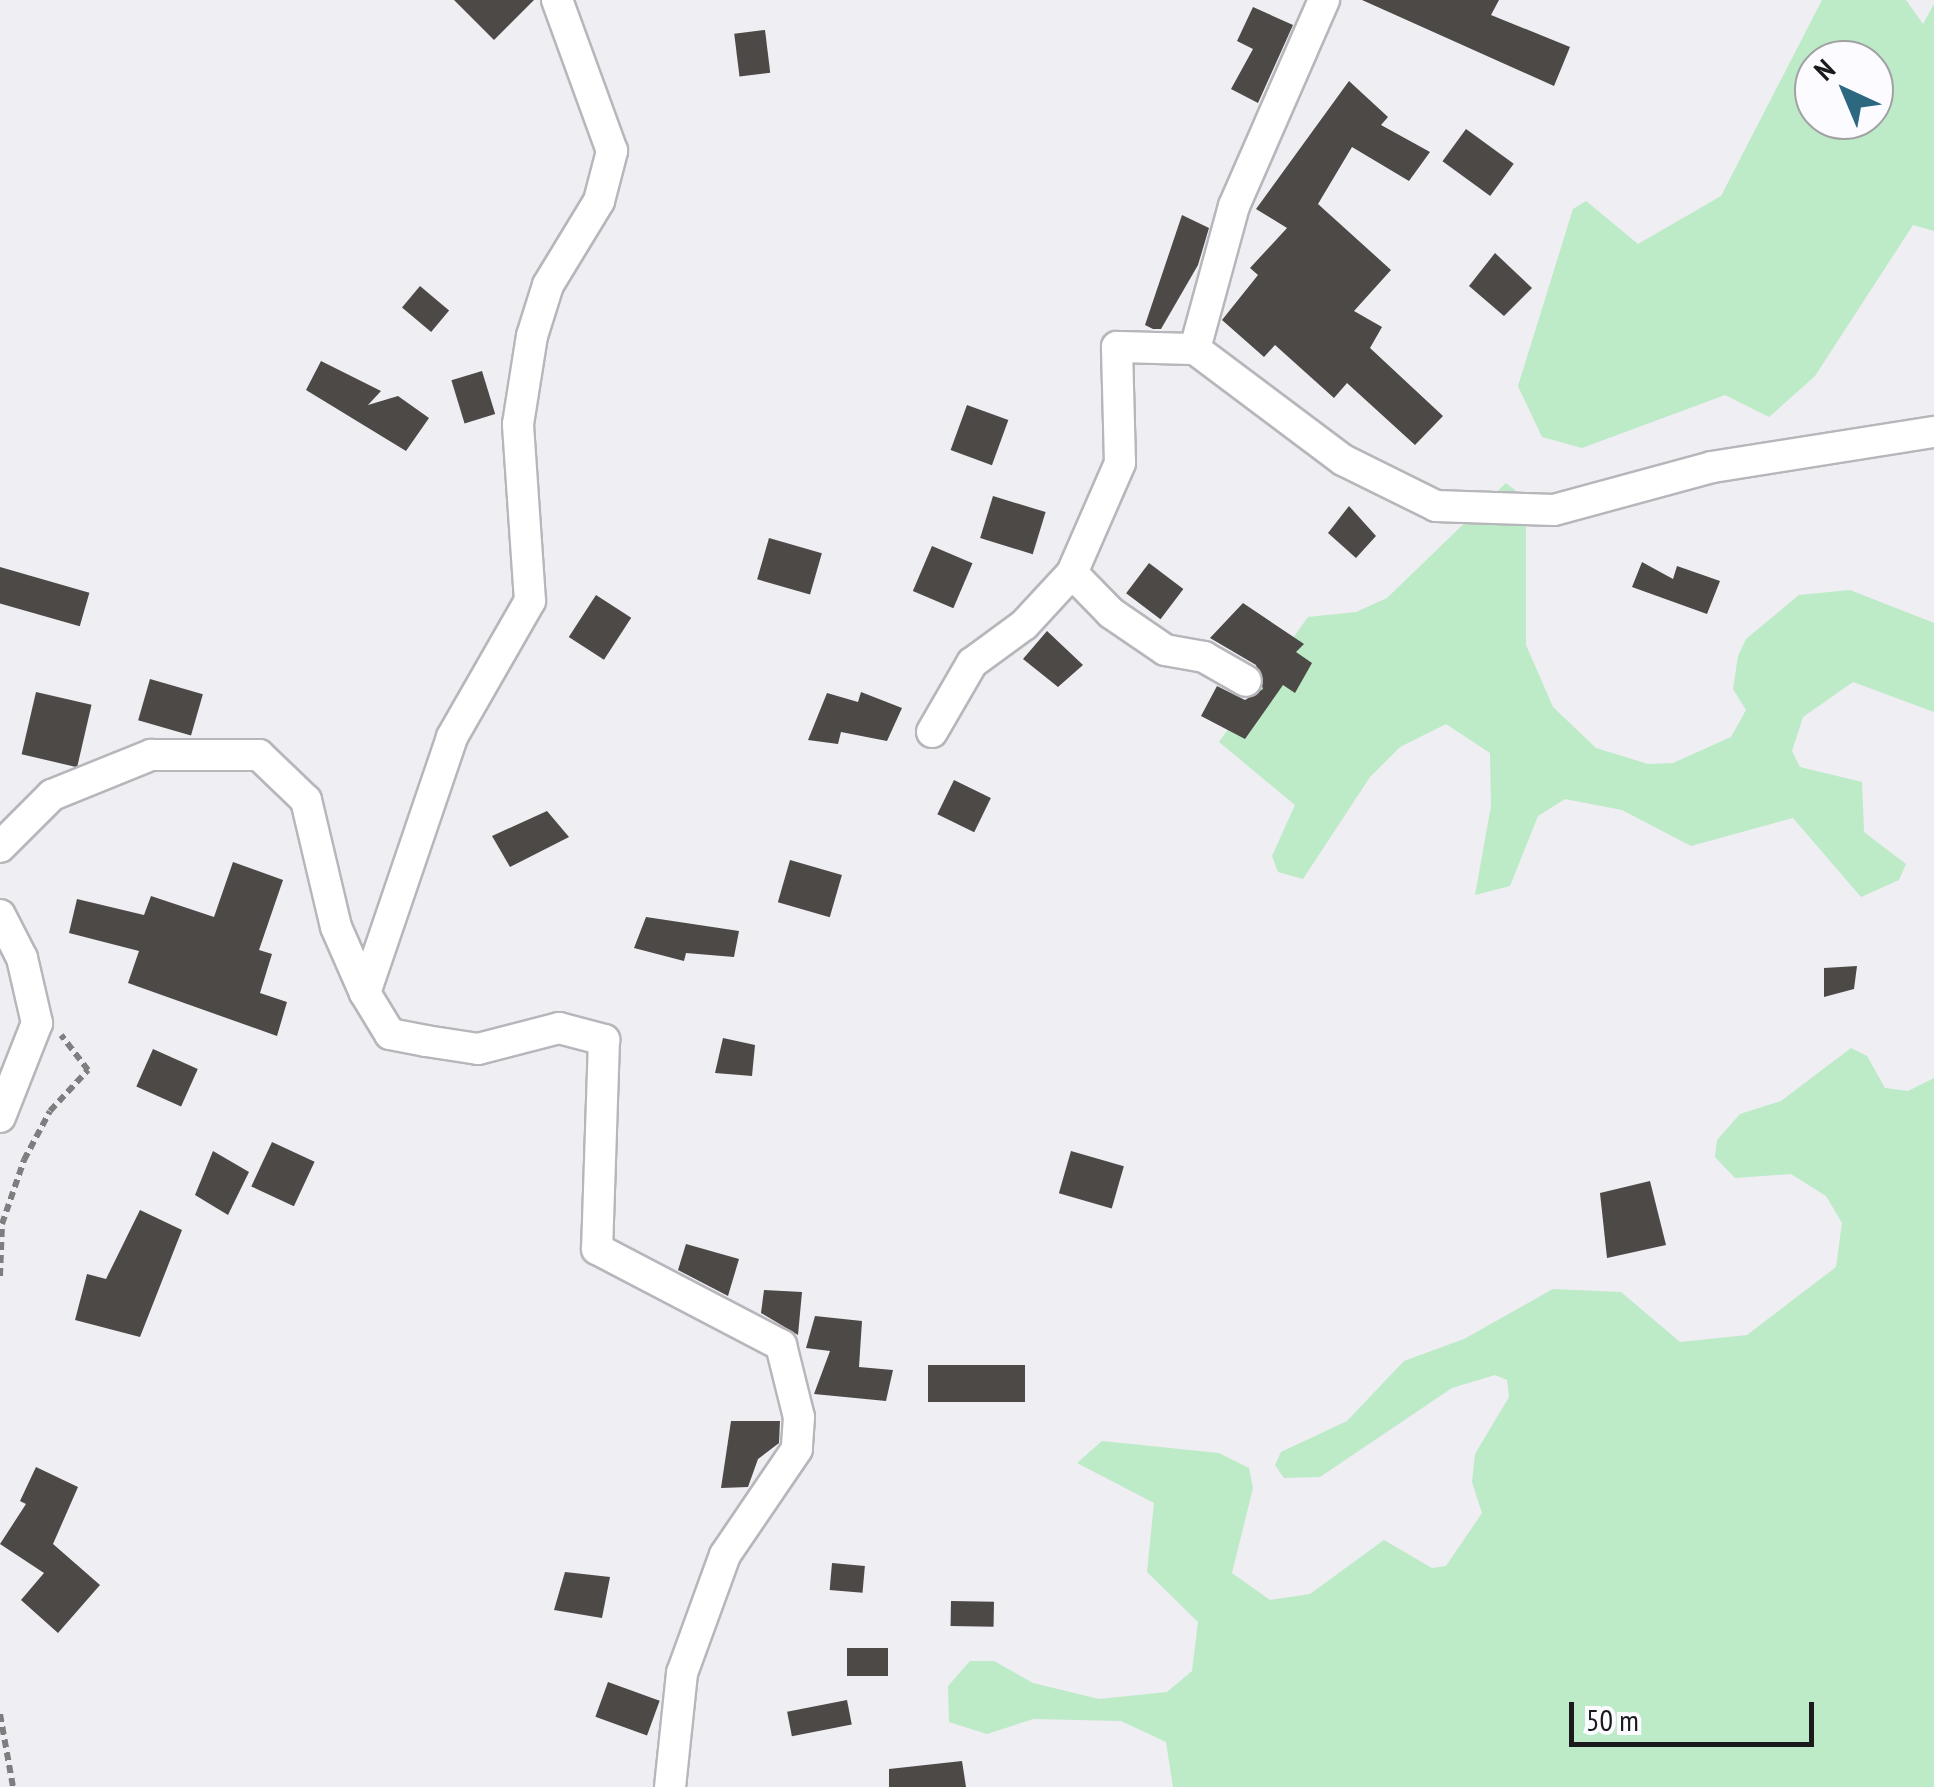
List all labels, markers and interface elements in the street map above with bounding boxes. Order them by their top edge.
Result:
north arrow [1794,40,1894,140]
text: N [1806,51,1842,88]
scale bar [1574,1682,1819,1744]
text: 50 m [1586,1700,1639,1739]

